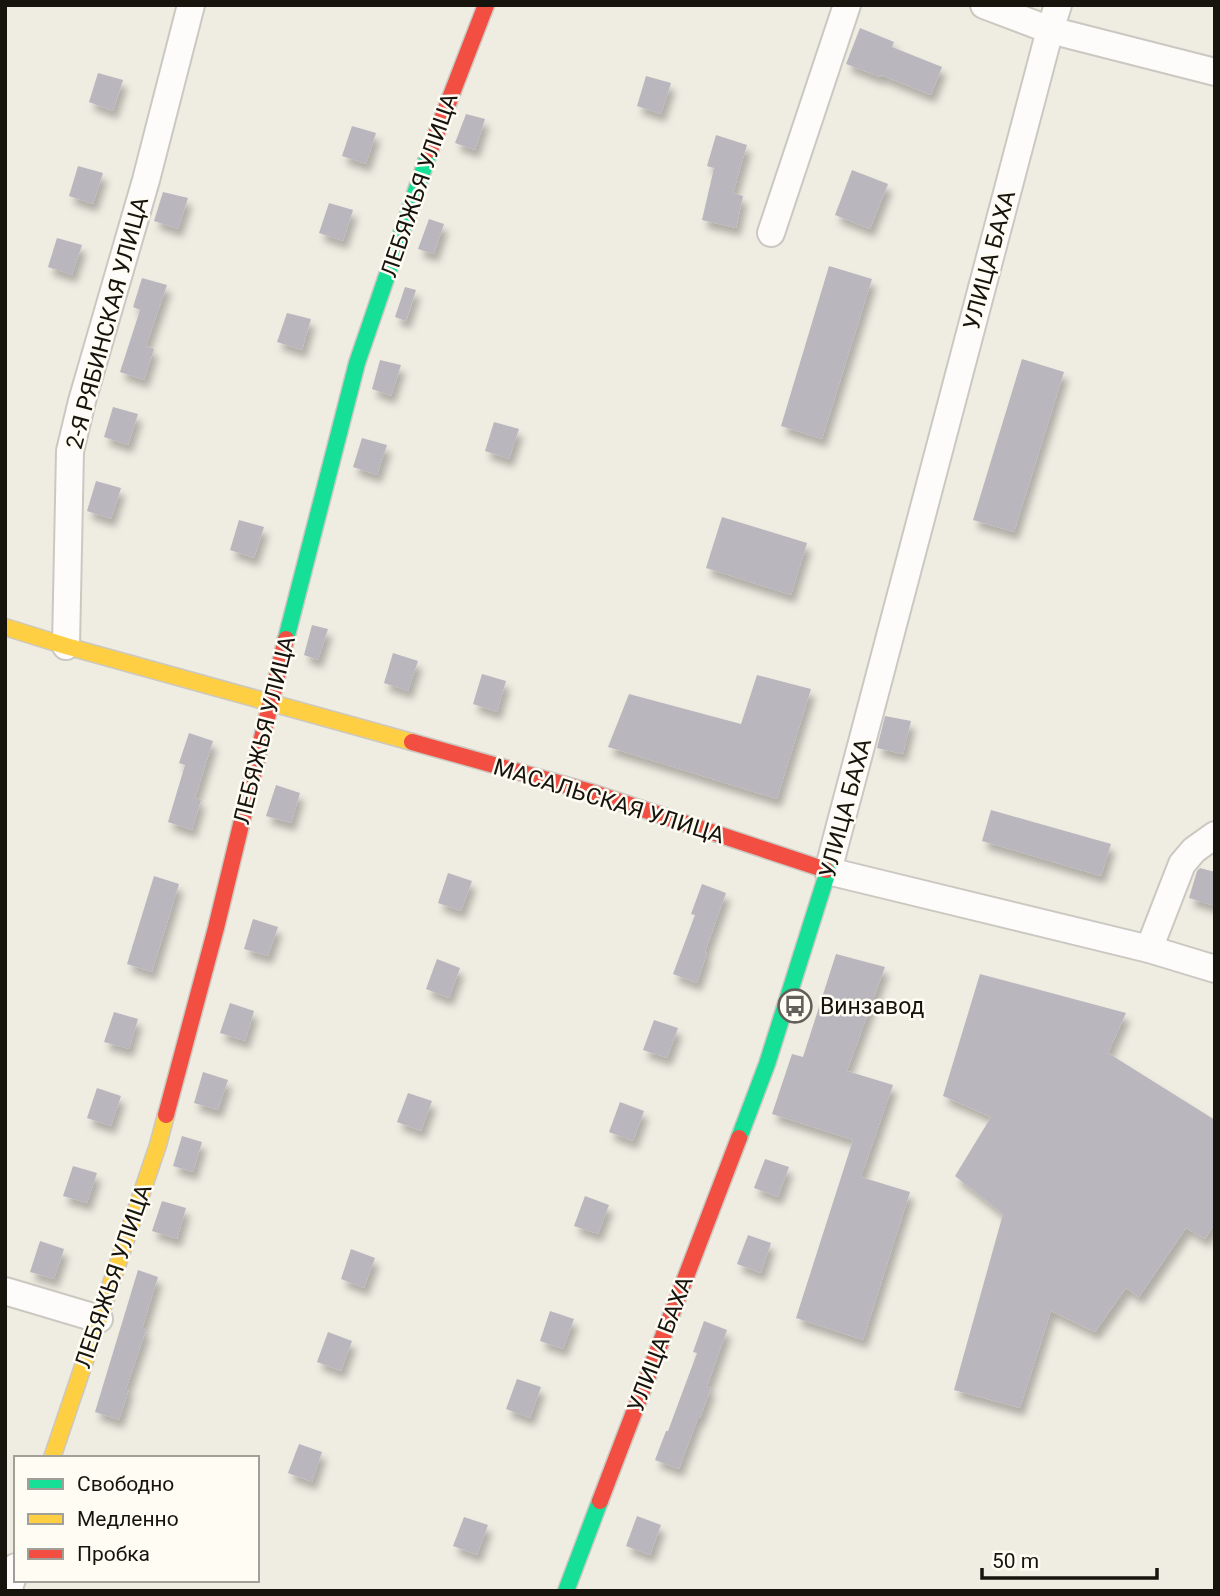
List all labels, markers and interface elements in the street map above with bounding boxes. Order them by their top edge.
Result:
street label: ЛЕБЯЖЬЯ УЛИЦА [375,90,464,281]
street label: УЛИЦА БАХА [958,187,1021,333]
street label: 2-Я РЯБИНСКАЯ УЛИЦА [61,194,154,452]
street label: ЛЕБЯЖЬЯ УЛИЦА [228,633,301,827]
street label: УЛИЦА БАХА [814,735,877,881]
street label: МАСАЛЬСКАЯ УЛИЦА [490,754,727,849]
bus stop icon: Винзавод [776,987,814,1025]
place label: Винзавод [820,993,925,1020]
street label: ЛЕБЯЖЬЯ УЛИЦА [69,1181,158,1372]
street label: УЛИЦА БАХА [622,1272,699,1416]
legend [14,1456,259,1582]
text: Свободно [77,1472,174,1496]
text: Медленно [77,1507,179,1531]
scale bar [982,1536,1157,1580]
text: Пробка [77,1542,150,1566]
text: 50 m [992,1549,1039,1573]

